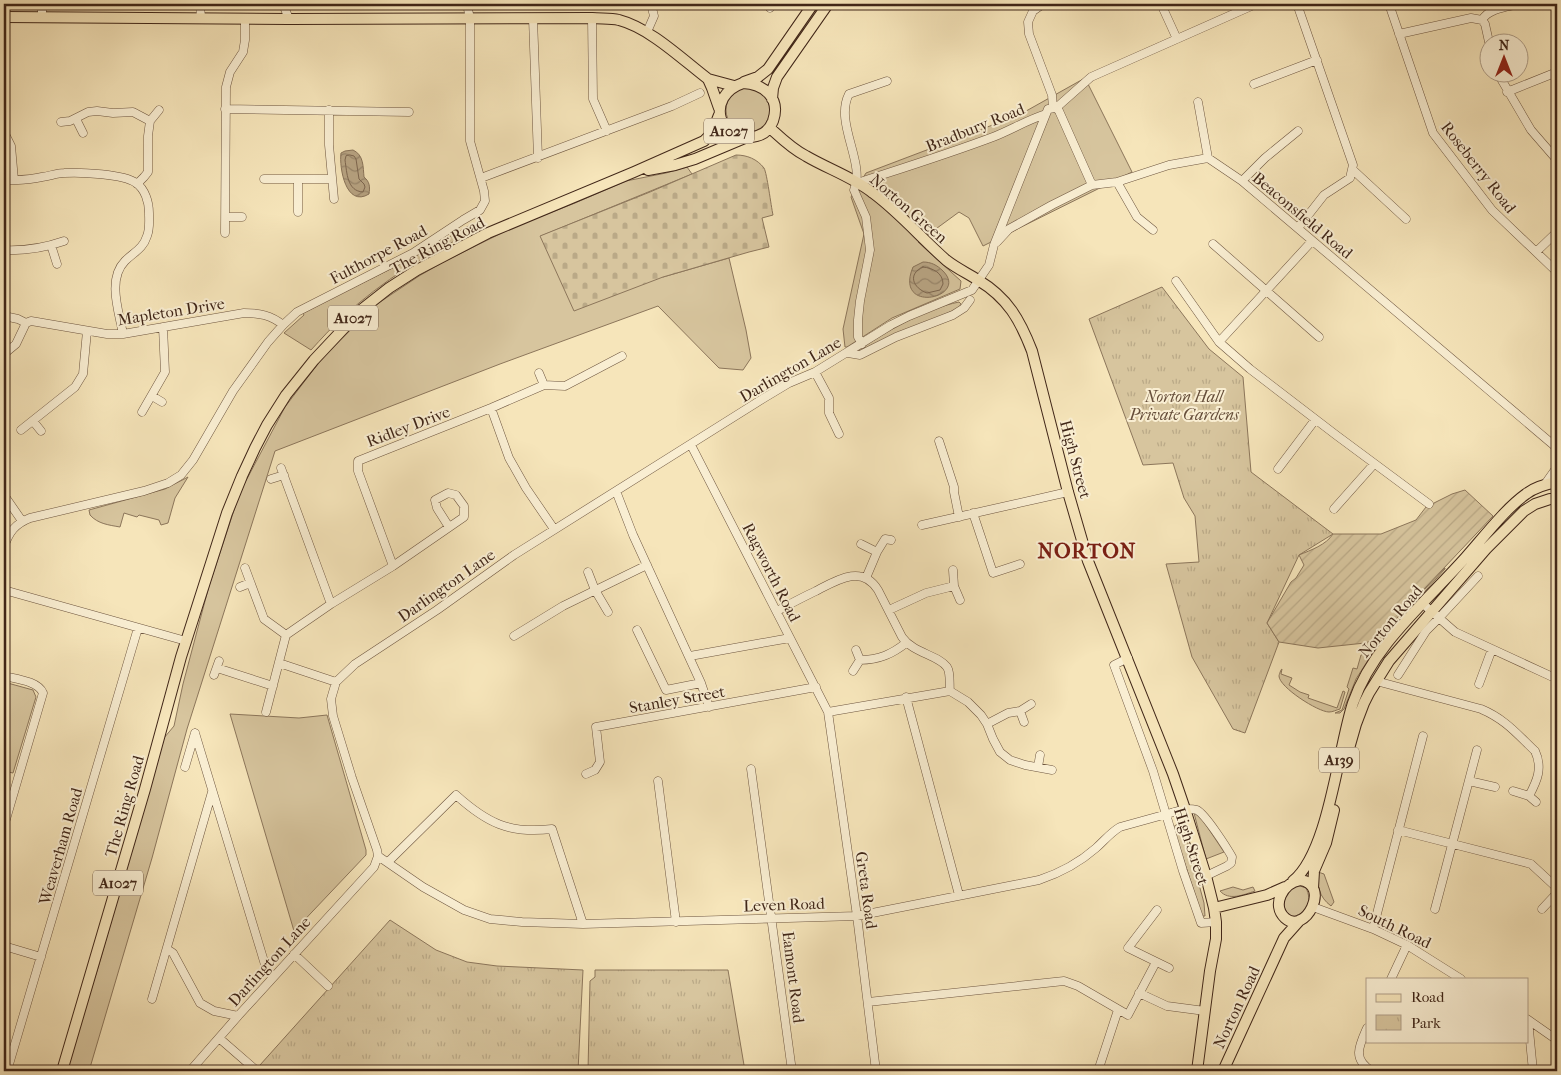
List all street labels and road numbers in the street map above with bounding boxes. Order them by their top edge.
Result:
street label: Bradbury Road [923,99,1028,156]
road number: A1027 [704,118,754,144]
street label: Roseberry Road [1437,118,1520,217]
street label: Beaconsfield Road [1249,168,1357,263]
street label: Norton Green [866,170,952,248]
street label: The Ring Road [387,212,488,278]
street label: Fulthorpe Road [326,221,430,288]
street label: Mapleton Drive [116,294,226,329]
road number: A1027 [328,306,378,330]
street label: Darlington Lane [736,333,845,406]
street label: Ridley Drive [364,402,453,451]
street label: High Street [1056,418,1095,501]
street label: Ragworth Road [738,520,805,625]
street label: Darlington Lane [394,545,499,626]
street label: Norton Road [1355,581,1426,661]
street label: Stanley Street [628,682,727,717]
road number: A139 [1319,748,1359,772]
street label: The Ring Road [101,753,148,859]
street label: Weaverham Road [34,785,86,908]
street label: High Street [1170,805,1213,888]
street label: Greta Road [852,850,881,930]
road number: A1027 [93,870,143,896]
street label: Leven Road [743,894,825,915]
street label: South Road [1355,901,1435,952]
street label: Darlington Lane [224,912,315,1010]
street label: Eamont Road [778,930,809,1024]
street label: Norton Road [1209,963,1264,1051]

